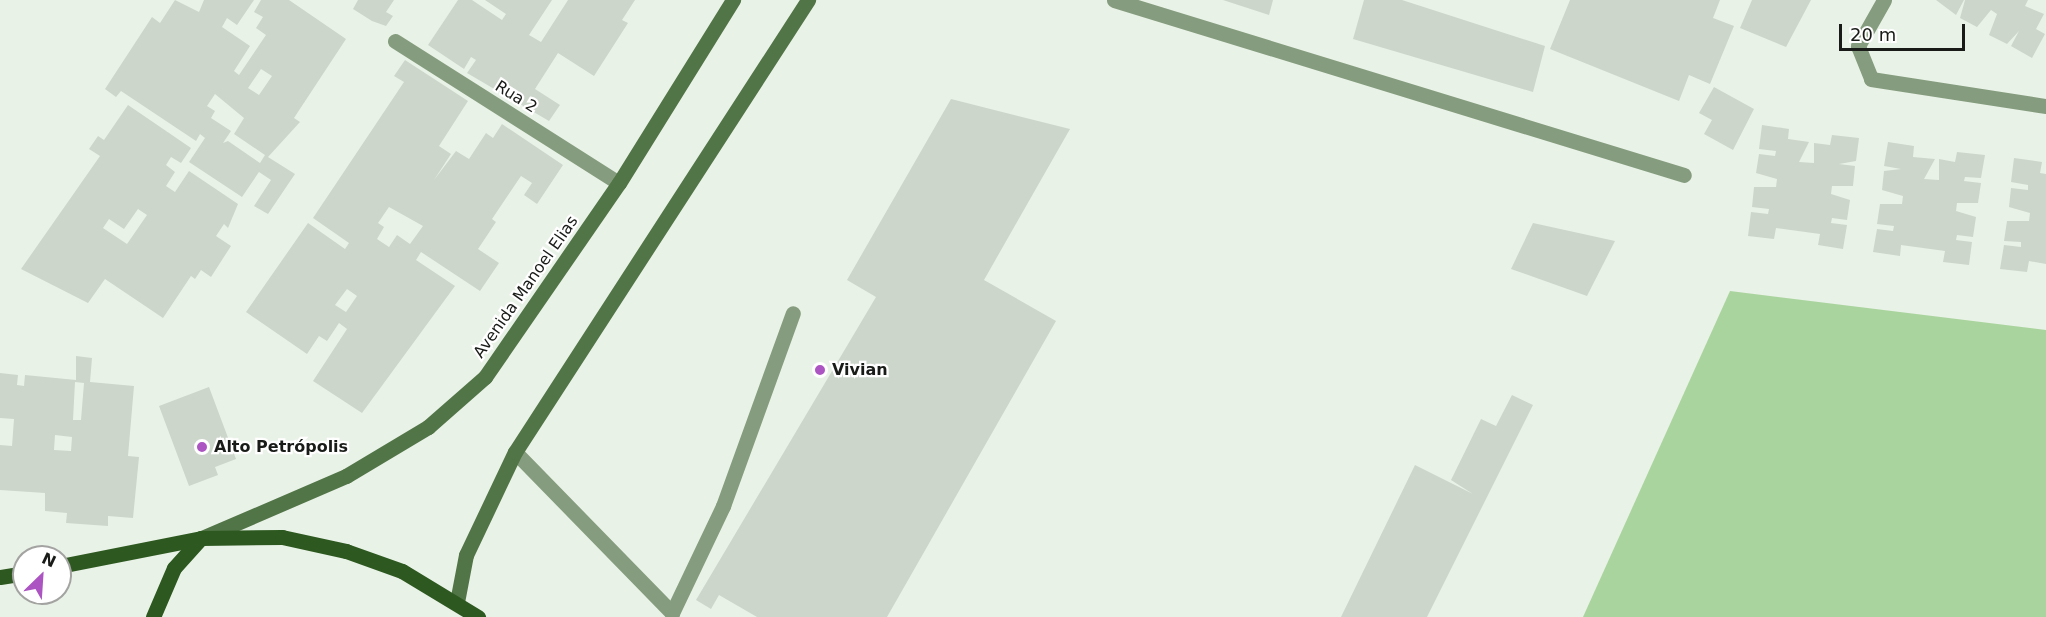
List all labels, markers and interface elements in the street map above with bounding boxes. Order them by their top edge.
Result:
scale bar [1842,12,1968,50]
text: 20 m [1850,24,1896,45]
street label: Rua 2 [492,77,540,117]
street label: Avenida Manoel Elias [470,212,582,362]
place label: Vivian [832,360,888,380]
marker: Vivian [813,363,827,377]
place label: Alto Petrópolis [214,437,348,457]
marker: Alto Petrópolis [195,440,209,454]
north arrow [12,545,72,605]
text: N [39,549,59,571]

